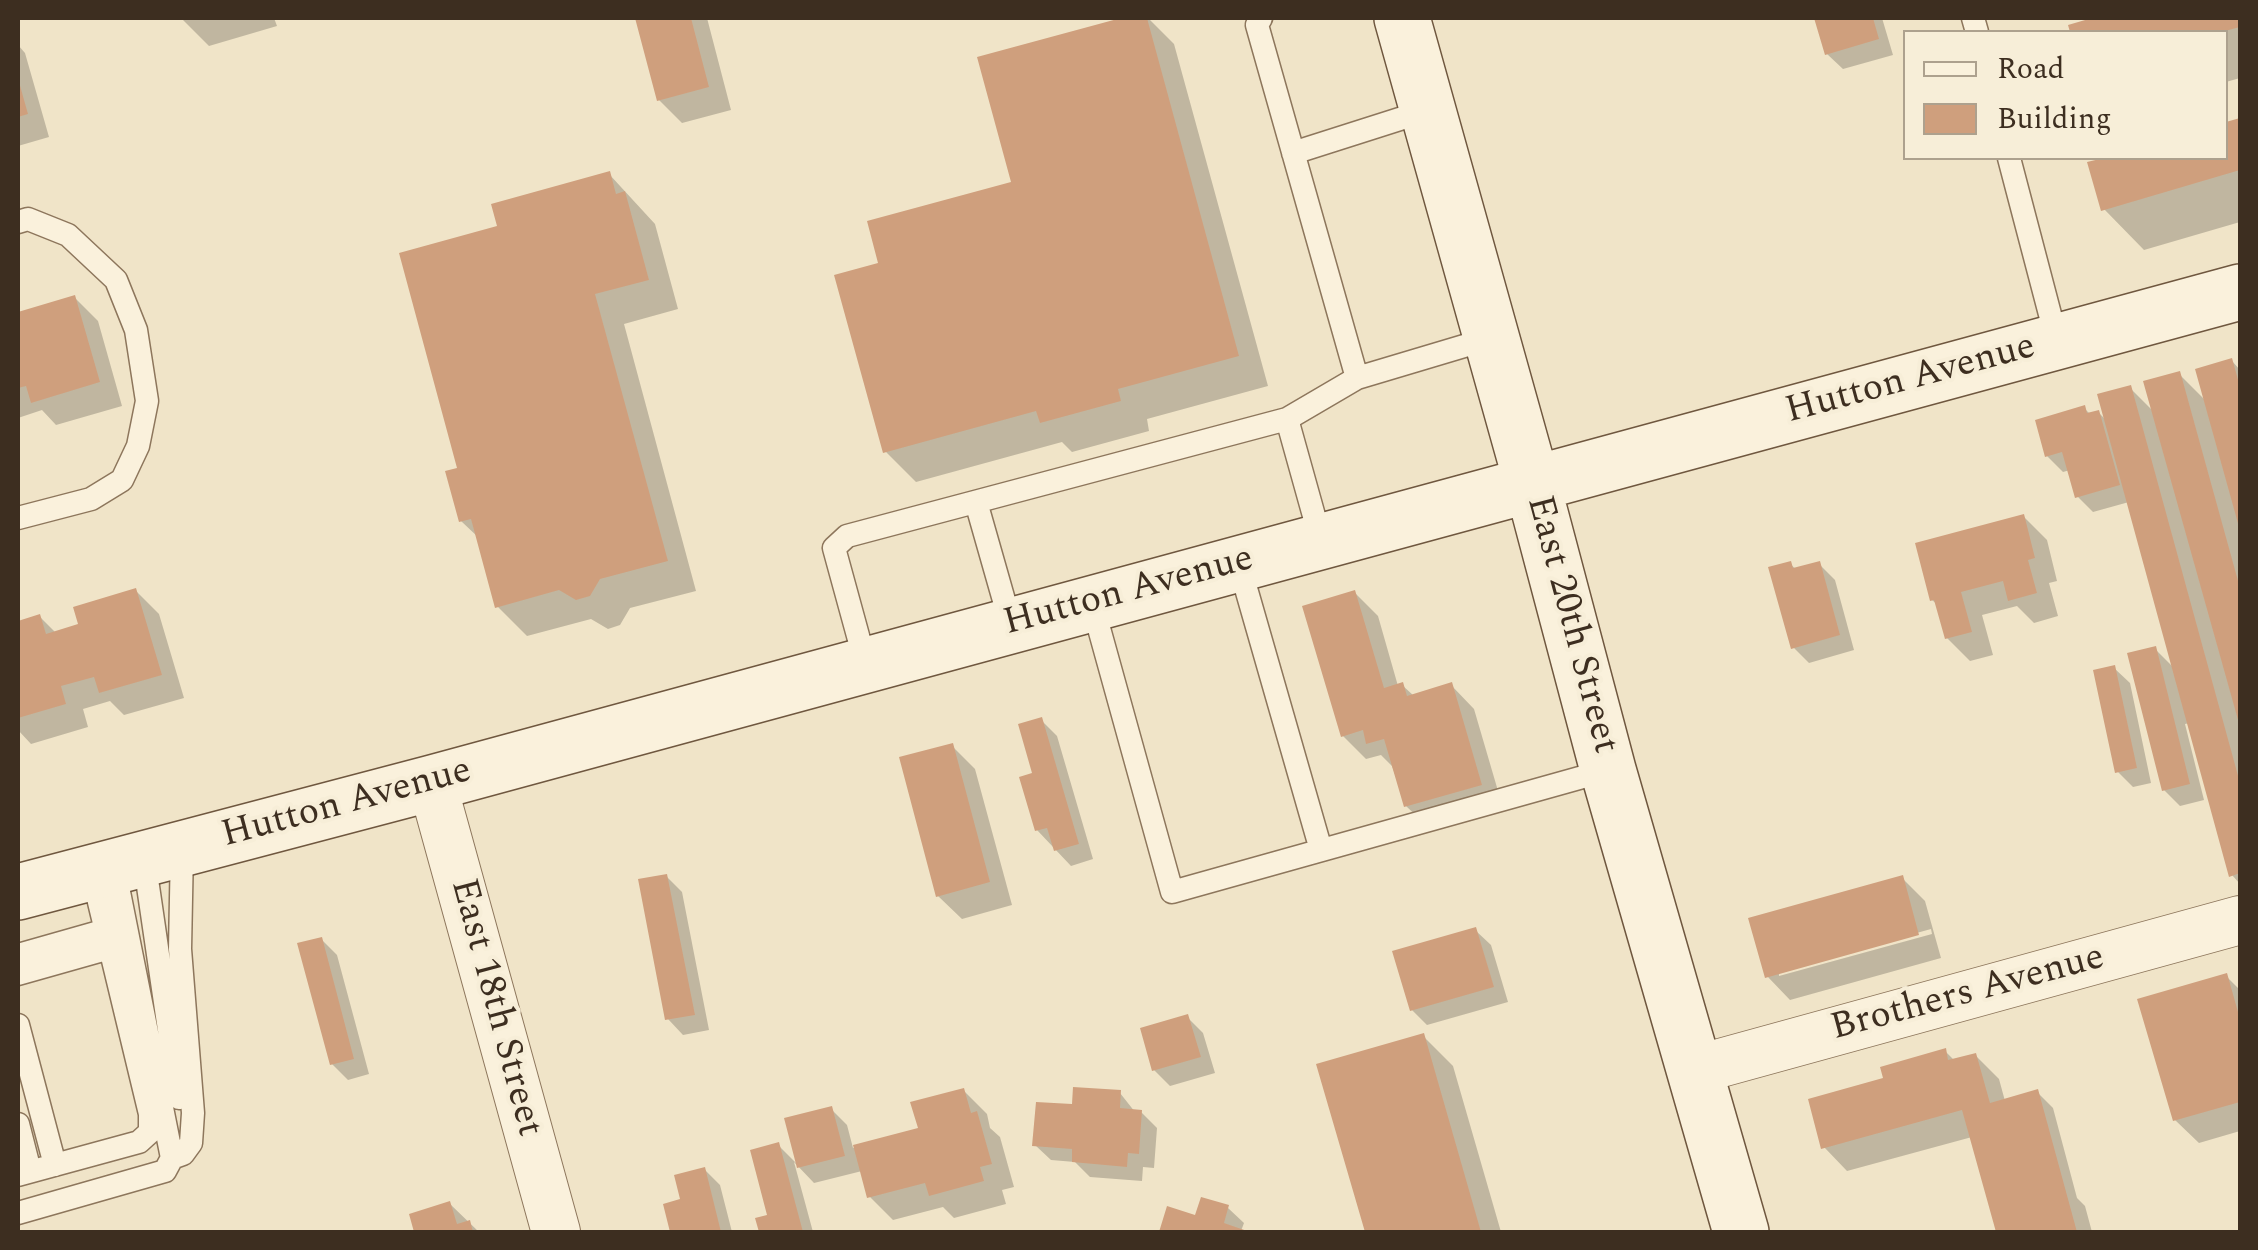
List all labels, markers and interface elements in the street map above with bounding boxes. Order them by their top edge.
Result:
legend [1903,30,2228,160]
text: Road [1997,46,2065,92]
text: Building [1997,96,2112,142]
street label: Hutton Avenue [1781,326,2041,436]
street label: East 20th Street [1514,491,1626,759]
street label: Hutton Avenue [999,538,1259,648]
street label: Hutton Avenue [217,750,477,860]
street label: East 18th Street [438,874,550,1142]
street label: Brothers Avenue [1826,937,2110,1053]

